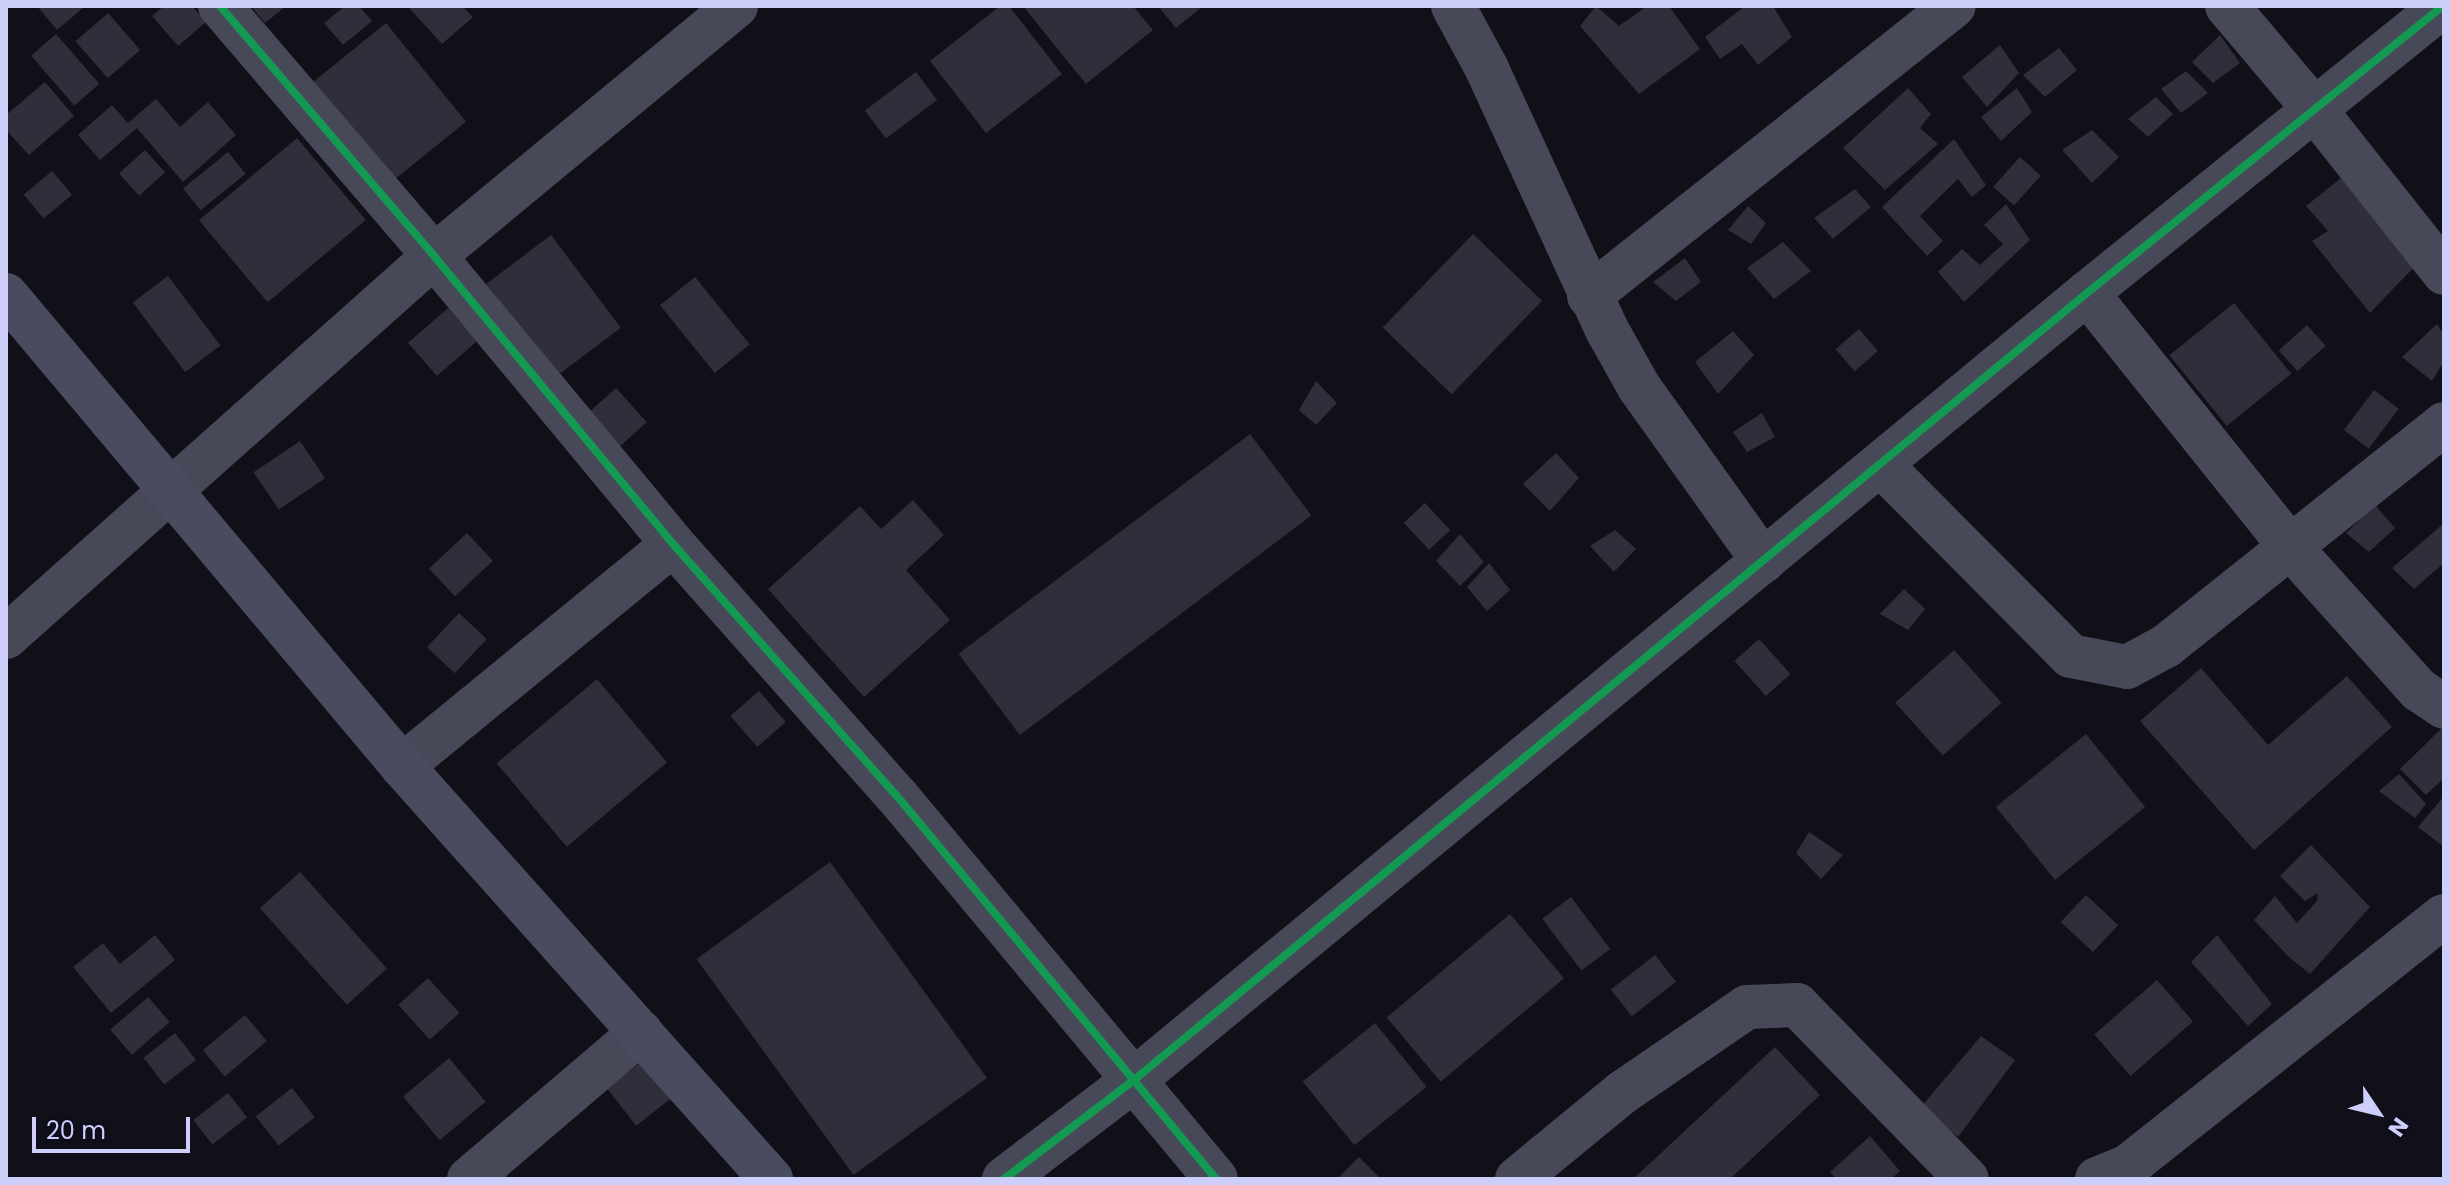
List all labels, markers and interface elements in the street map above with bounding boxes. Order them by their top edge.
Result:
north arrow [2338,1073,2418,1153]
scale bar [36,1101,194,1151]
text: N [2381,1111,2416,1143]
text: 20 m [46,1114,106,1147]

